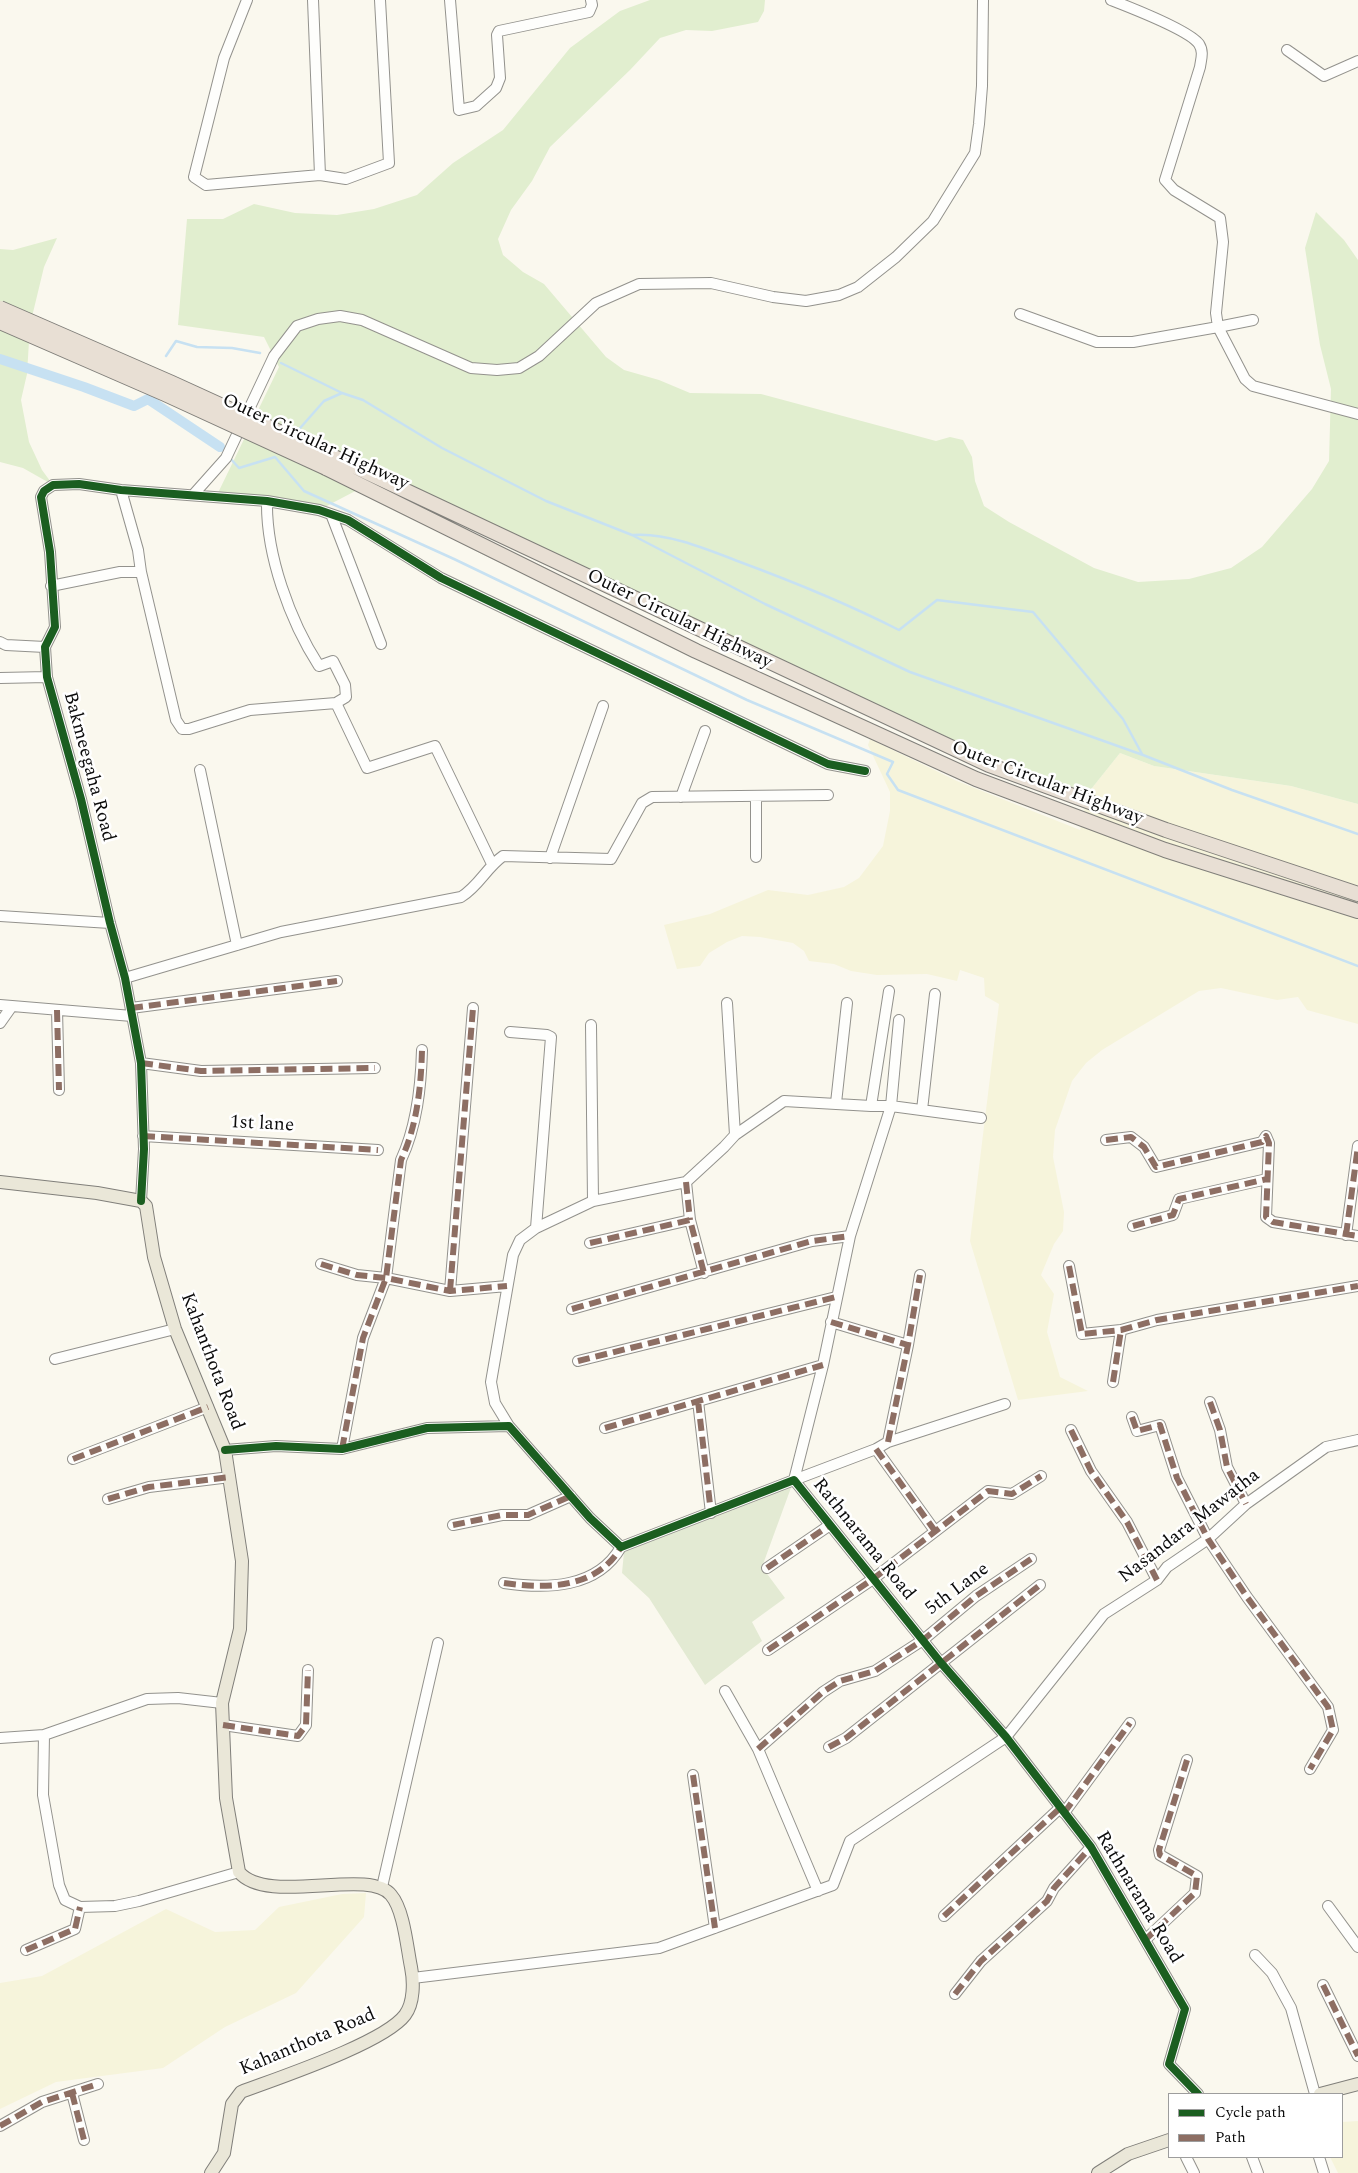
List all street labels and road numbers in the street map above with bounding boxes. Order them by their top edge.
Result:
street label: Outer Circular Highway [218,390,412,496]
street label: Outer Circular Highway [583,565,775,675]
street label: Bakmeegaha Road [57,690,119,844]
street label: Outer Circular Highway [948,737,1146,831]
street label: 1st lane [229,1112,295,1138]
street label: Kahanthota Road [174,1290,248,1434]
street label: Nasandara Mawatha [1115,1465,1265,1589]
street label: Rathnarama Road [807,1474,919,1606]
street label: 5th Lane [922,1559,994,1621]
street label: Rathnarama Road [1090,1828,1186,1968]
street label: Kahanthota Road [237,2004,379,2082]

